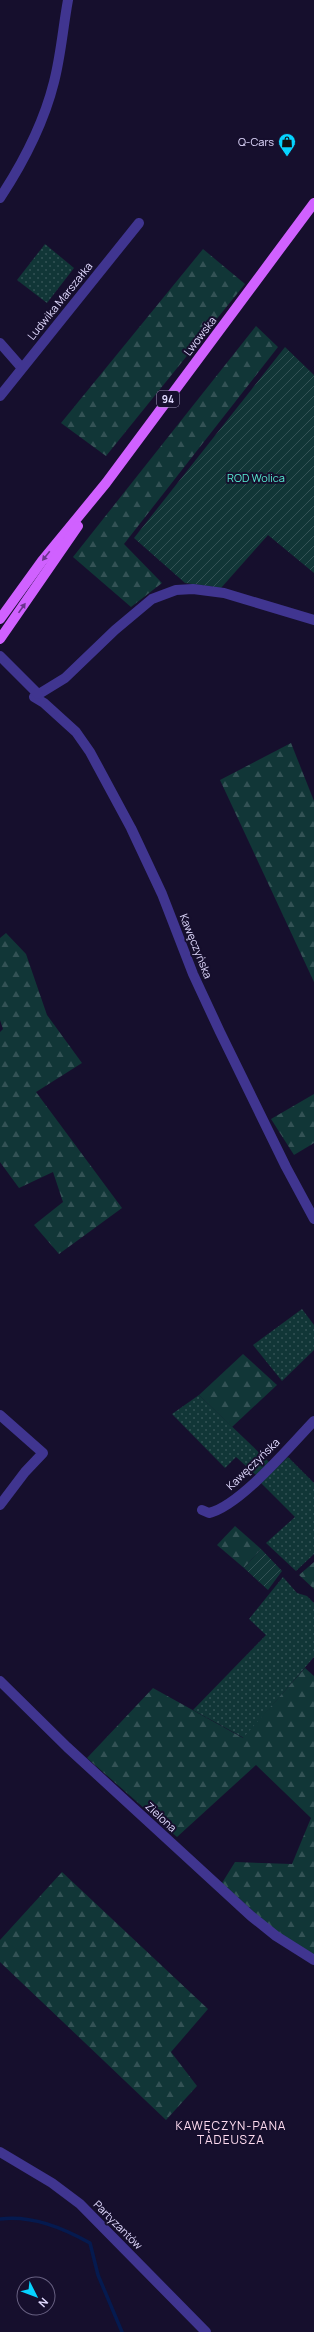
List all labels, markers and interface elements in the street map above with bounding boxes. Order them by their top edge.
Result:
shop icon: Q-Cars [277,132,297,157]
place label: Q-Cars [238,134,274,149]
street label: Ludwika Marszałka [24,259,96,343]
street label: Lwowska [180,313,219,358]
road number: 94 [157,391,179,407]
park label: ROD Wolica [227,470,285,485]
one-way arrow [42,551,50,562]
one-way arrow [18,602,26,613]
street label: Kawęczyńska [177,911,216,980]
street label: Kawęczyńska [223,1434,283,1493]
street label: Zielona [143,1798,180,1835]
district label: KAWĘCZYN-PANA TADEUSZA [176,2117,286,2148]
street label: Partyzantów [91,2197,147,2253]
north arrow [16,2276,56,2316]
text: N [36,2295,52,2311]

